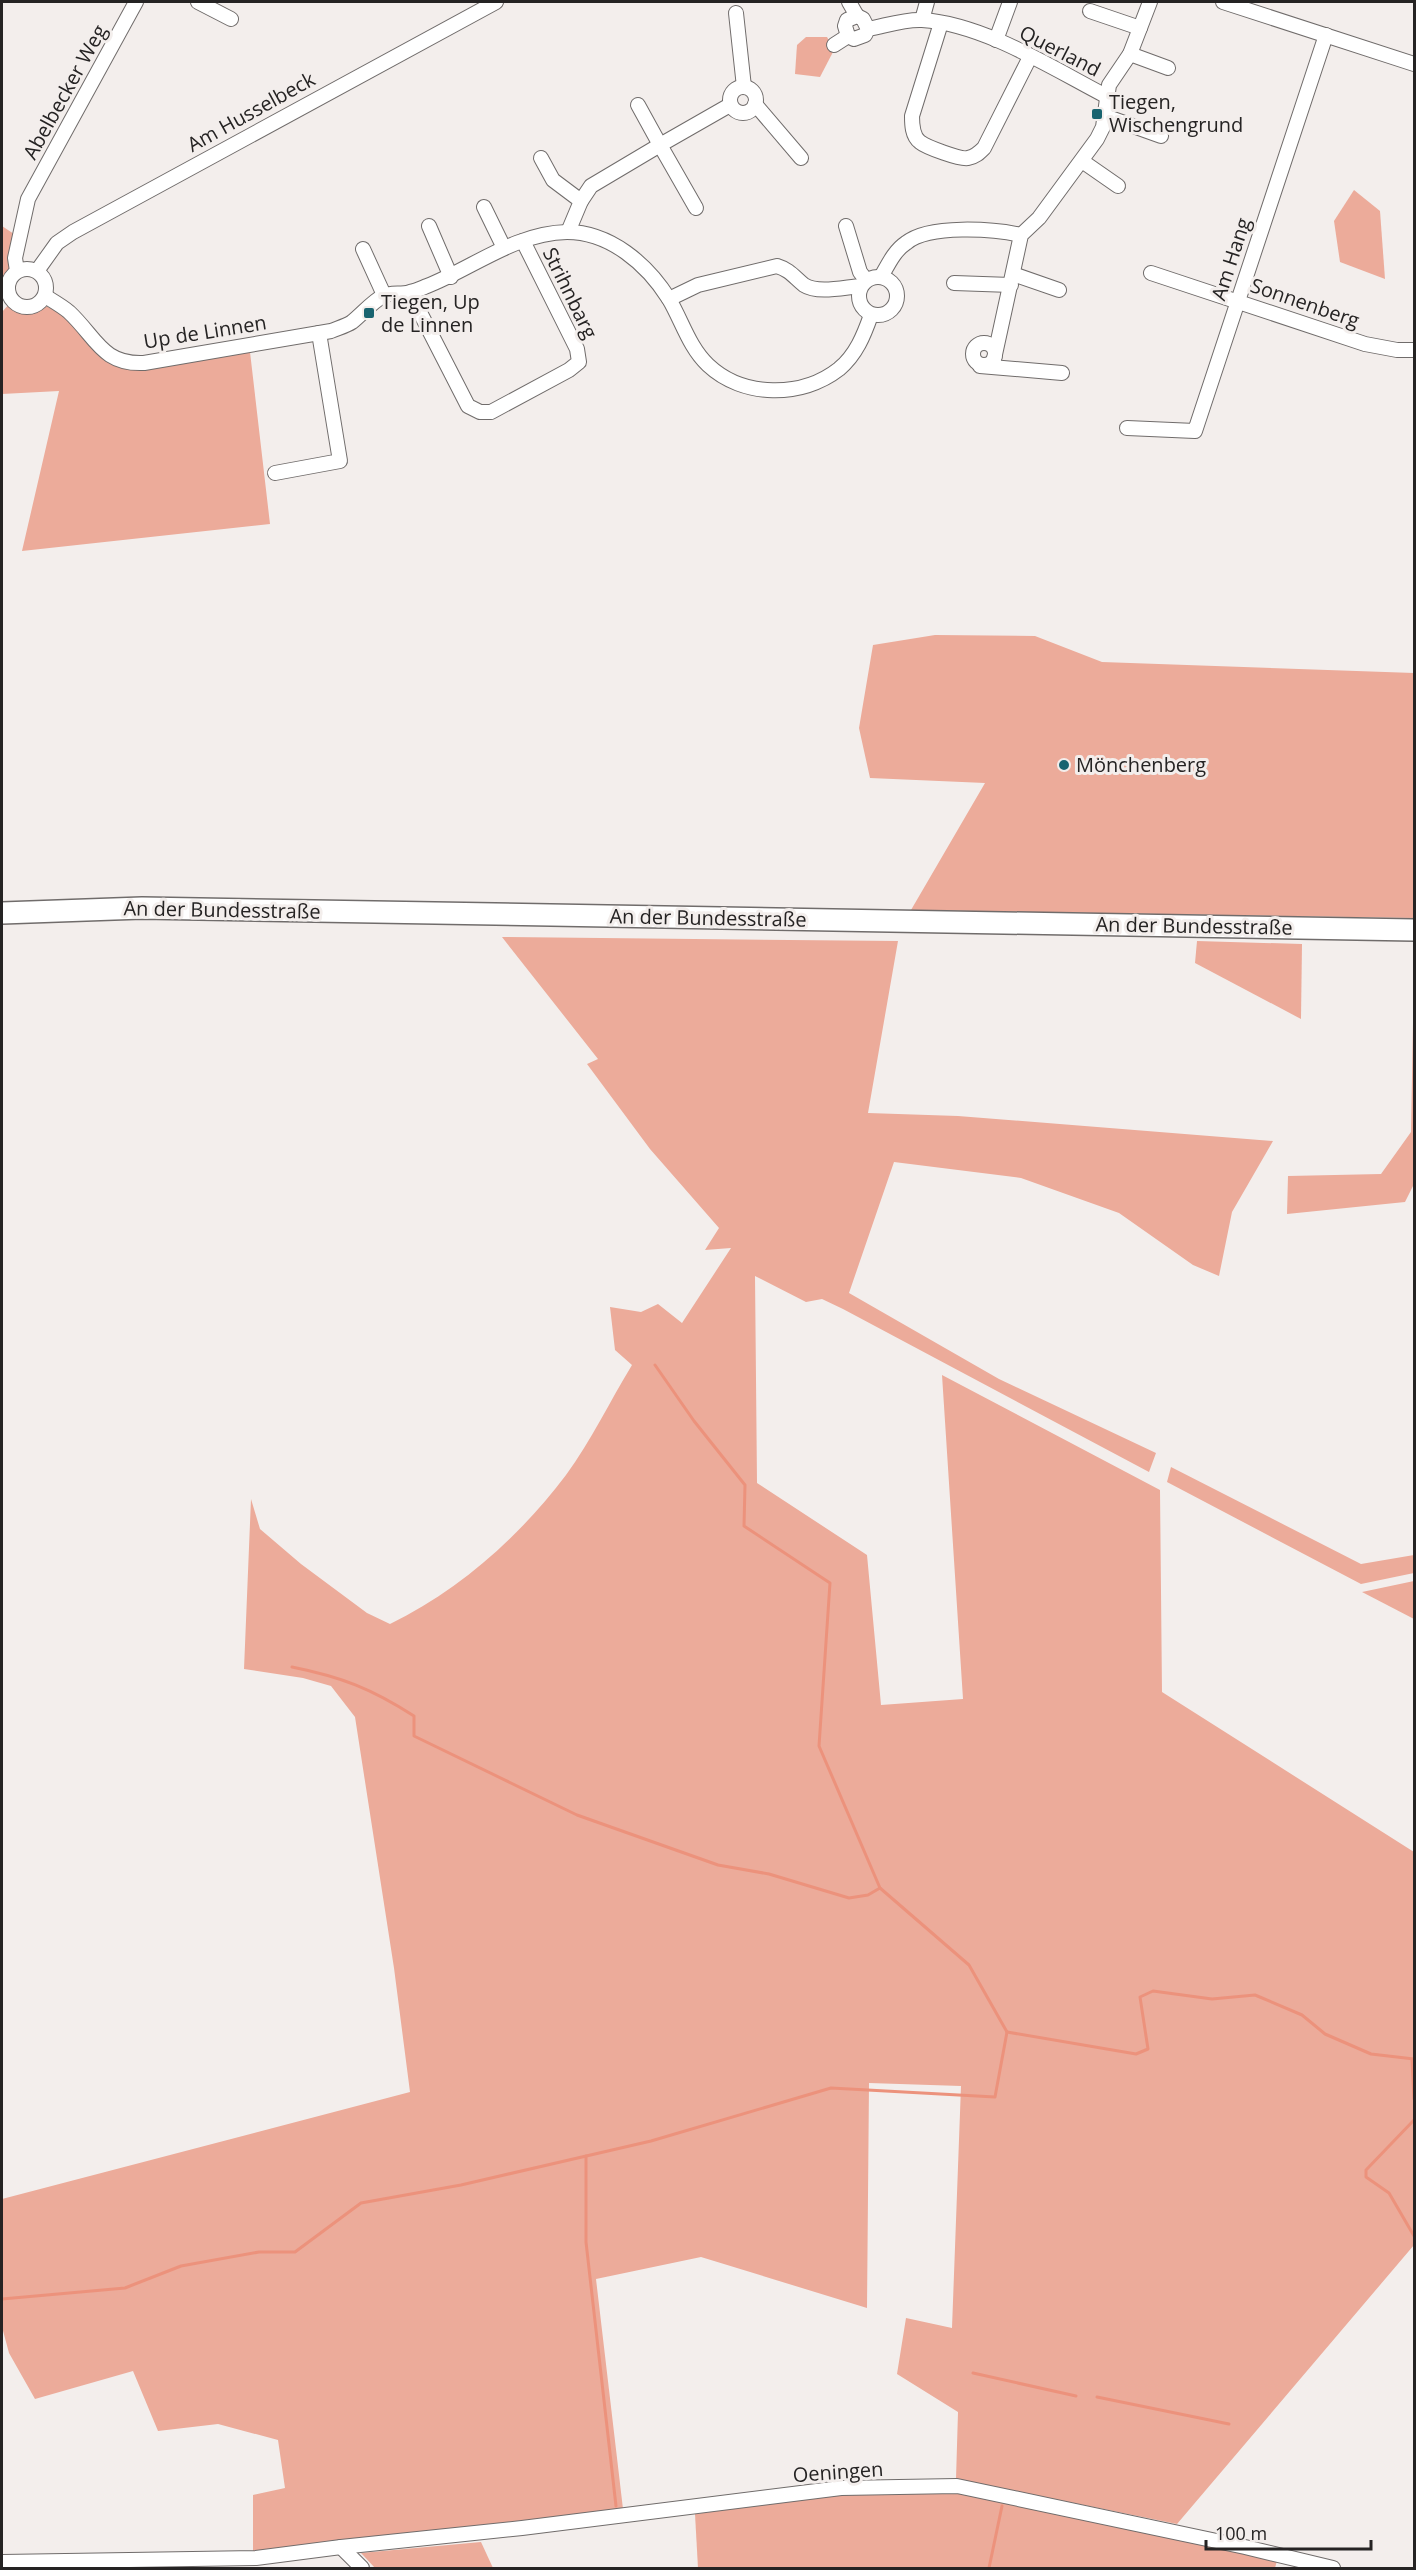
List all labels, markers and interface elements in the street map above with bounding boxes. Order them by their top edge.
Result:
street label: Querland [1015,19,1106,83]
street label: Abelbecker Weg [16,20,113,164]
street label: Am Husselbeck [182,65,320,158]
place label: Tiegen, Wischengrund [1109,88,1243,138]
marker: Tiegen, Wischengrund [1090,107,1104,121]
street label: Am Hang [1204,214,1257,304]
street label: Strihnbarg [537,243,604,343]
street label: Sonnenberg [1247,271,1363,334]
place label: Tiegen, Up de Linnen [381,288,480,338]
marker: Tiegen, Up de Linnen [362,306,376,320]
street label: Up de Linnen [141,308,268,355]
place label: Mönchenberg [1076,751,1206,778]
marker: Mönchenberg [1057,758,1071,772]
street label: An der Bundesstraße [123,894,321,925]
street label: An der Bundesstraße [609,902,807,933]
street label: An der Bundesstraße [1095,910,1293,941]
street label: Oeningen [792,2455,884,2488]
scale bar [1206,2513,1371,2551]
text: 100 m [1215,2521,1267,2545]

